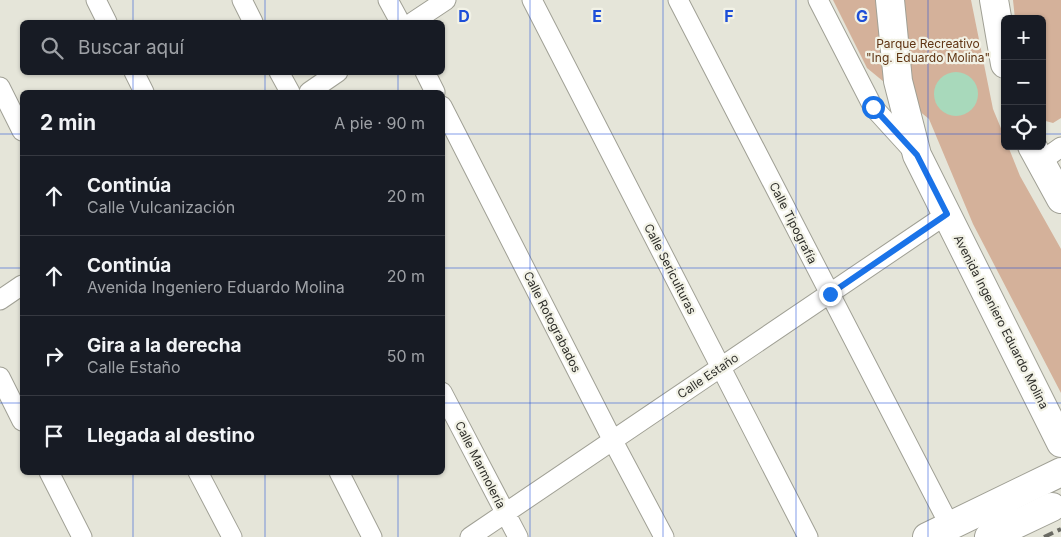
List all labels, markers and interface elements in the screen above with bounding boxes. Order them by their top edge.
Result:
text: D [458,6,470,26]
text: E [592,6,602,26]
text: F [724,6,734,26]
text: G [856,6,868,26]
map controls [1001,15,1046,150]
button: + [1001,15,1046,60]
search box [20,20,445,75]
icon: search [38,34,66,62]
text: Buscar aquí [78,36,184,59]
park label: Parque Recreativo "Ing. Eduardo Molina" [866,36,990,65]
button: − [1001,60,1046,105]
route start [862,96,885,119]
button: locate [1001,105,1046,150]
text: 2 min [40,110,96,135]
text: A pie · 90 m [334,113,425,133]
text: Continúa [87,174,171,197]
street label: Calle Tipografía [766,179,820,266]
icon: ahead [40,182,68,210]
text: 20 m [387,186,425,206]
text: Calle Vulcanización [87,197,235,217]
street label: Calle Sericulturas [641,221,700,317]
street label: Avenida Ingeniero Eduardo Molina [951,232,1052,411]
text: Continúa [87,254,171,277]
icon: ahead [40,262,68,290]
text: 20 m [387,266,425,286]
street label: Calle Rotograbados [521,269,584,375]
text: Avenida Ingeniero Eduardo Molina [87,277,345,297]
route end [819,283,842,306]
text: Gira a la derecha [87,334,242,357]
icon: right [40,342,68,370]
text: 50 m [387,346,425,366]
street label: Calle Estaño [674,350,741,401]
text: Calle Estaño [87,357,181,377]
street label: Calle Marmolería [452,419,509,511]
icon: arrive [40,422,68,450]
text: Llegada al destino [87,424,255,447]

